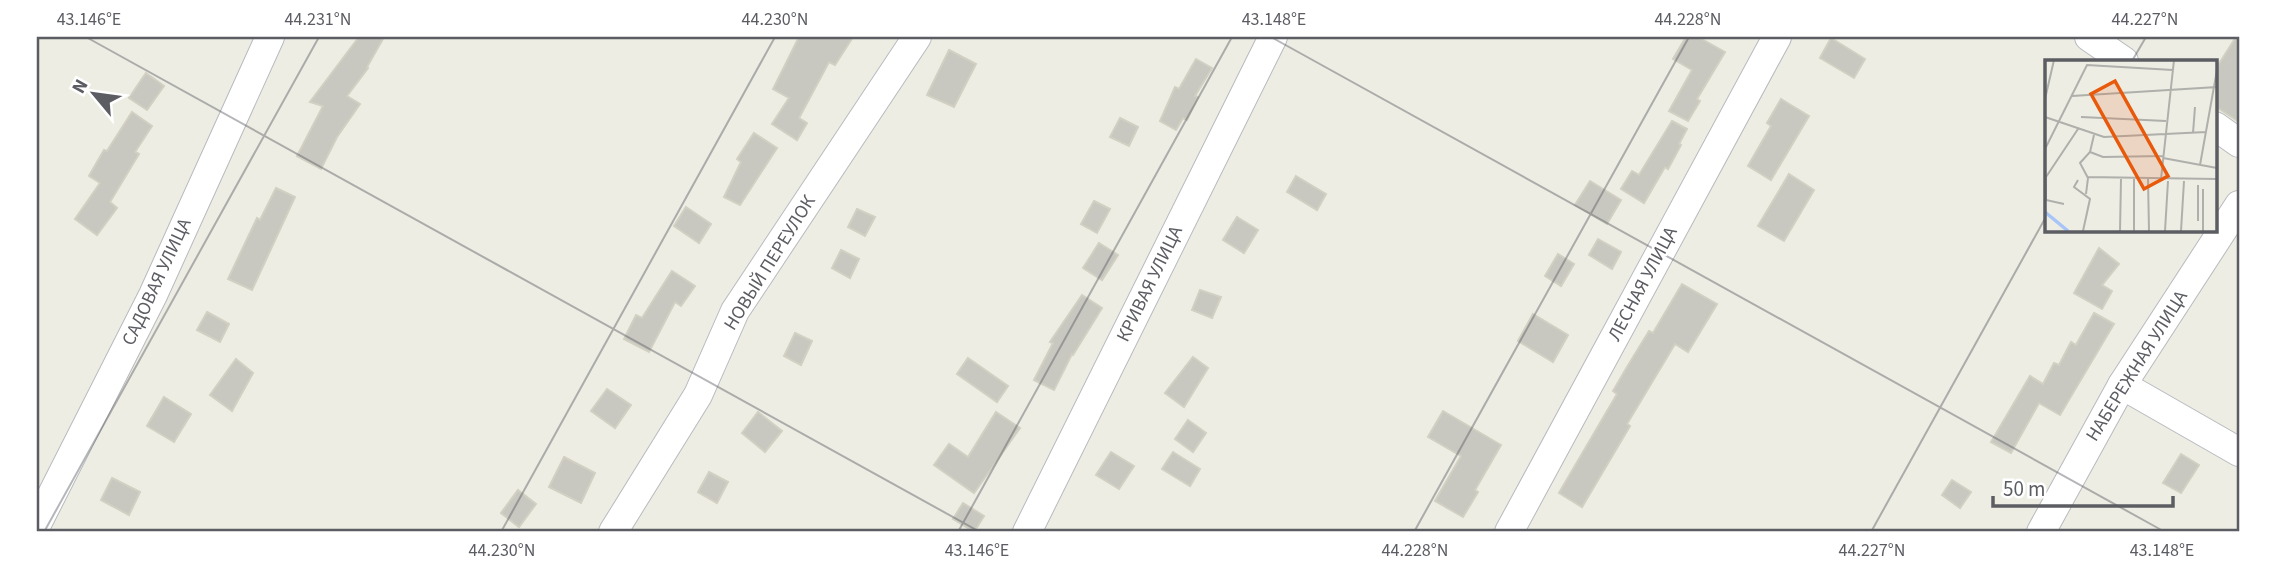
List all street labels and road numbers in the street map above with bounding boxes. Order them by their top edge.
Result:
street label: НОВЫЙ ПЕРЕУЛОК [718,190,822,336]
street label: САДОВАЯ УЛИЦА [116,213,199,350]
street label: КРИВАЯ УЛИЦА [1110,221,1190,347]
street label: ЛЕСНАЯ УЛИЦА [1602,221,1685,346]
street label: НАБЕРЕЖНАЯ УЛИЦА [2080,285,2195,447]

